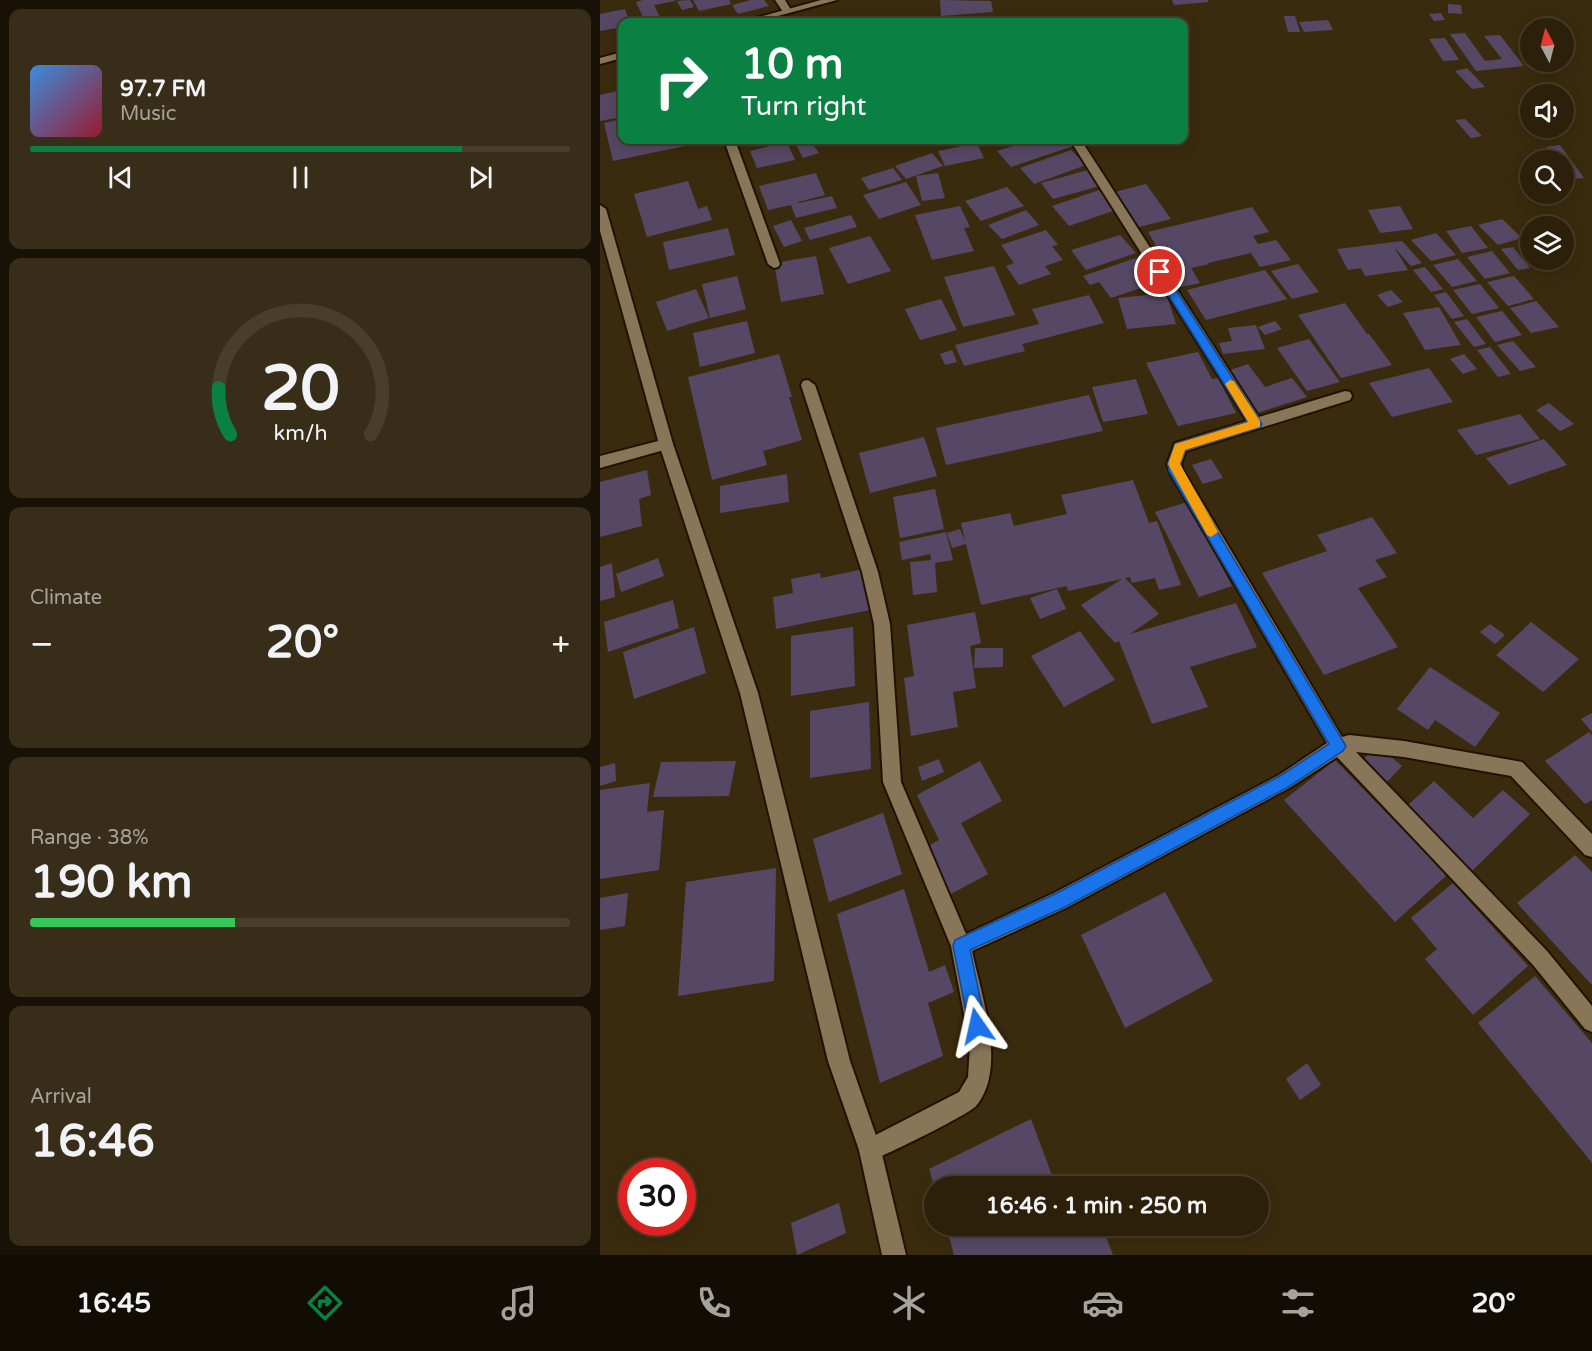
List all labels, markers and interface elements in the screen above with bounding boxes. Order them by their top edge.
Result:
north arrow [1520,18,1574,72]
map controls [1520,18,1574,270]
text: 10 m [741,39,843,90]
icon: right [642,42,720,120]
text: 97.7 FM [120,76,206,102]
button: sound [1520,84,1574,138]
text: Turn right [741,90,867,123]
text: Music [120,102,176,126]
button: search [1520,150,1574,204]
icon: previous [104,161,137,194]
icon: pause [284,161,317,194]
icon: next [464,161,497,194]
button: layers [1520,216,1574,270]
pin [1134,246,1185,297]
icon: arrive [1143,255,1176,288]
text: 20 [261,352,339,427]
text: km/h [273,421,327,447]
text: Climate [30,586,102,610]
text: 20° [266,616,339,670]
text: − [30,625,54,664]
text: + [551,625,570,664]
text: Range · 38% [30,826,149,850]
text: 190 km [30,856,192,910]
position arrow [945,994,1009,1058]
text: Arrival [30,1085,92,1109]
text: 16:46 [30,1115,155,1169]
speed limit sign: 30 [618,1158,696,1236]
text: 16:46 · 1 min · 250 m [986,1193,1207,1219]
icon: directions [304,1282,346,1324]
icon: music [498,1282,540,1324]
icon: phone [693,1282,735,1324]
icon: climate [888,1282,930,1324]
icon: car [1082,1282,1124,1324]
icon: filters [1277,1282,1319,1324]
text: 16:45 [76,1287,151,1320]
text: 20° [1472,1287,1516,1320]

